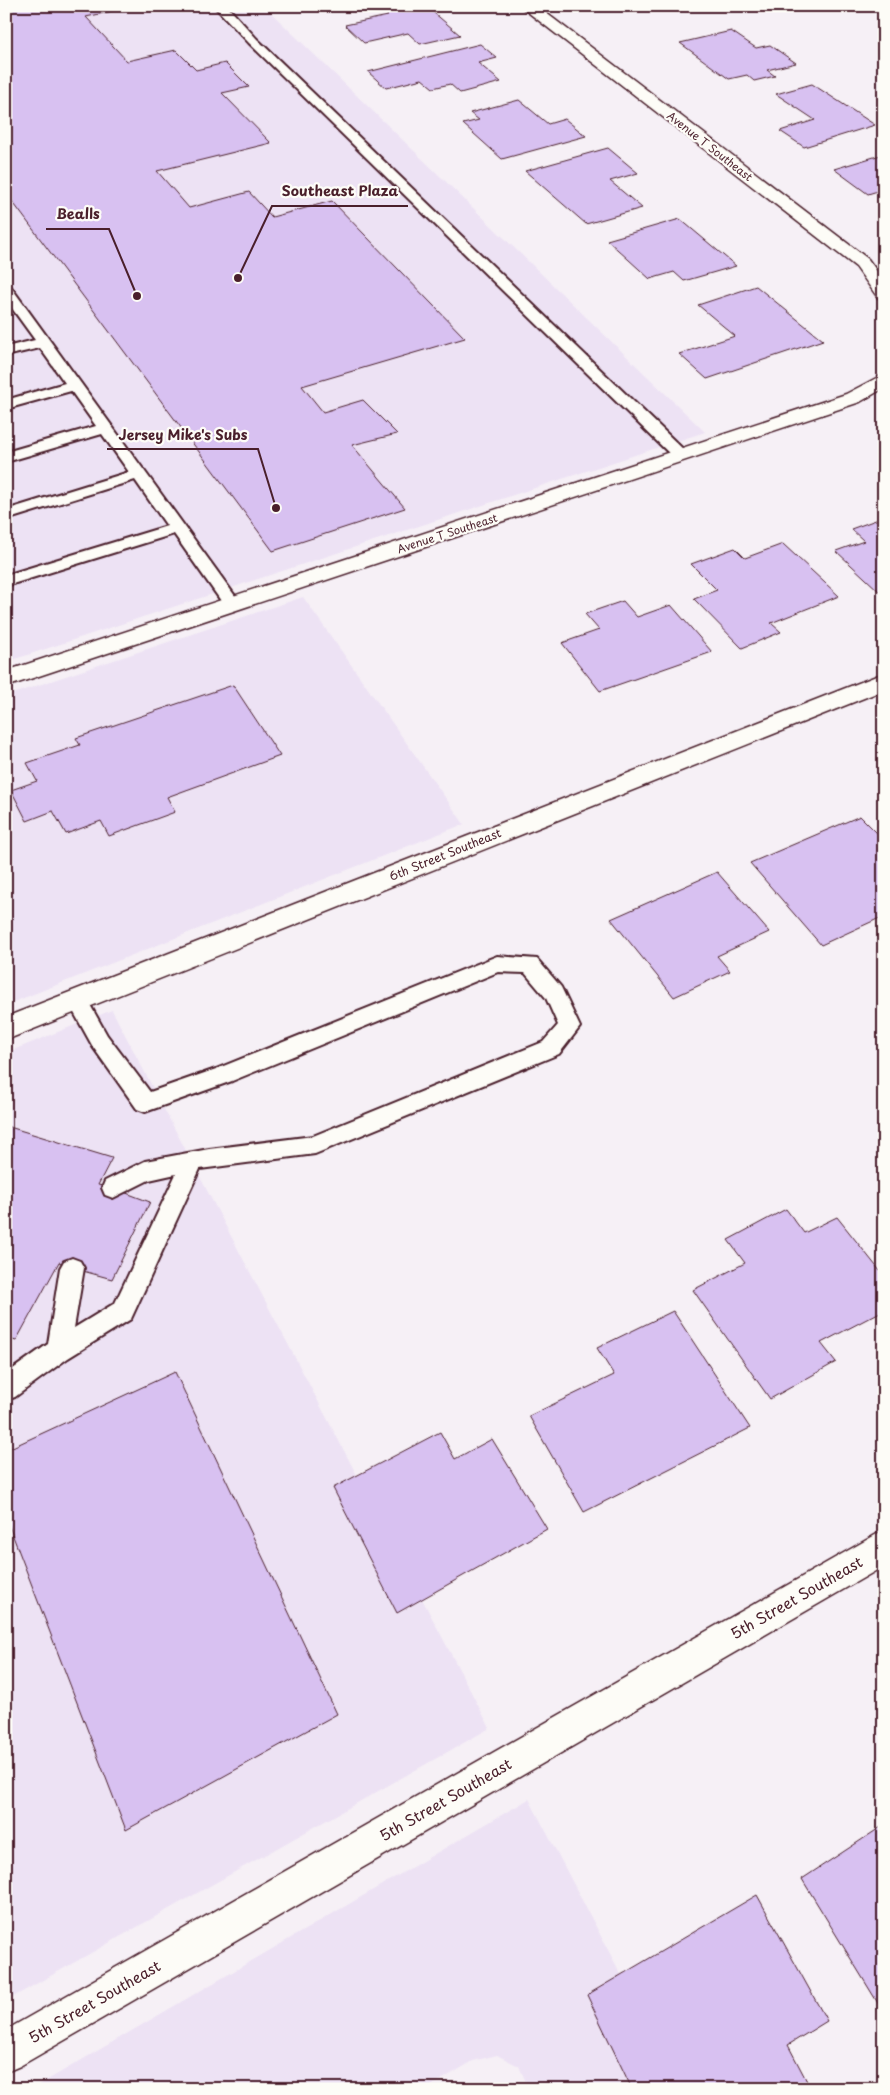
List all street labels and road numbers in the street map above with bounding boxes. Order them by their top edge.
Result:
street label: Avenue T Southeast [664,107,757,185]
street label: Avenue T Southeast [395,509,500,557]
street label: 6th Street Southeast [386,823,504,885]
street label: 5th Street Southeast [726,1550,866,1644]
street label: 5th Street Southeast [375,1752,515,1846]
street label: 5th Street Southeast [24,1954,164,2048]

